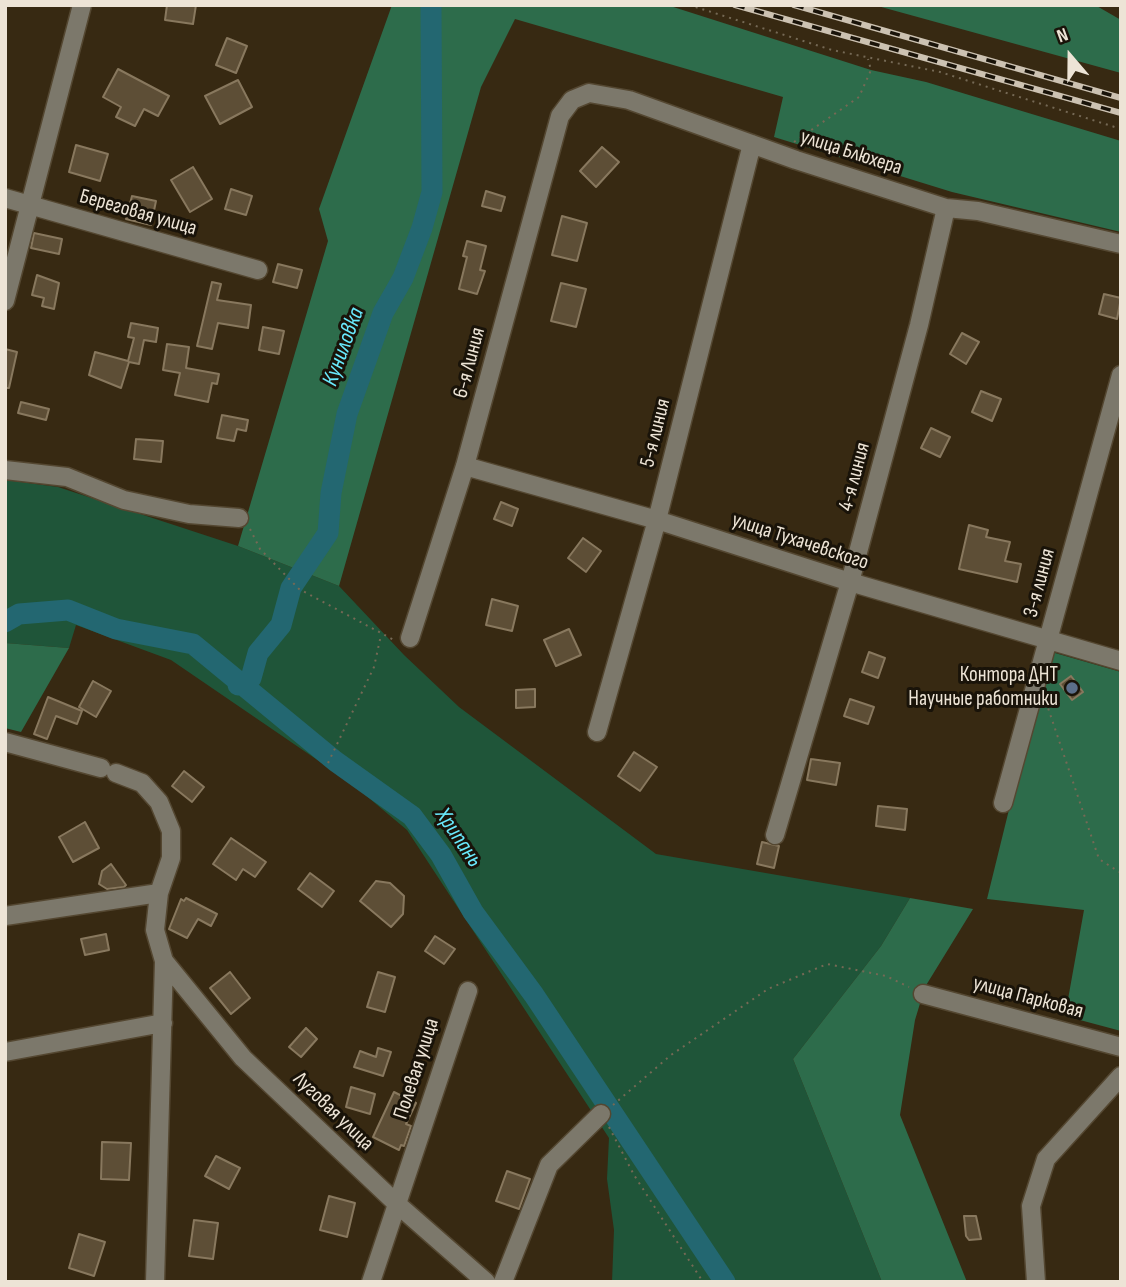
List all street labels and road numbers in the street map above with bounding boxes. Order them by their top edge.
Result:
street label: улица Блюхера [797,125,905,181]
street label: Береговая улица [77,184,199,242]
street label: 6-я Линия [449,325,491,401]
street label: 5-я линия [635,396,677,470]
street label: 4-я линия [834,440,876,514]
street label: улица Тухачевского [728,508,872,576]
street label: 3-я линия [1019,546,1061,620]
street label: улица Парковая [970,971,1086,1025]
street label: Полевая улица [389,1015,445,1123]
street label: Луговая улица [287,1067,379,1157]

